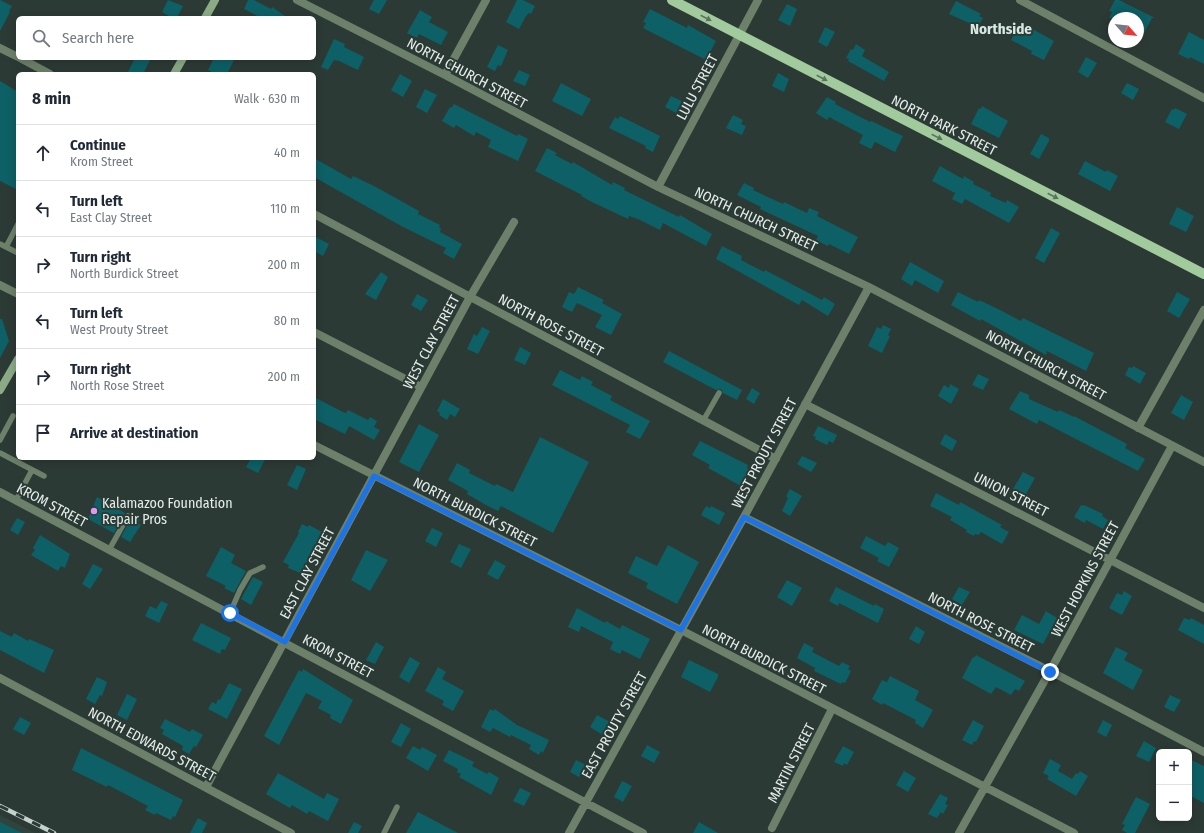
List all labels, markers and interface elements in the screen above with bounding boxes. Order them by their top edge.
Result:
north arrow [1108,12,1144,48]
one-way arrow [701,15,712,21]
search box [16,16,316,60]
district label: Northside [970,20,1032,38]
icon: search [30,27,52,49]
text: Search here [62,29,134,47]
street label: NORTH CHURCH STREET [404,35,530,113]
street label: LULU STREET [673,51,722,123]
one-way arrow [816,74,828,81]
text: 8 min [32,88,71,109]
text: Walk · 630 m [234,91,300,106]
street label: NORTH PARK STREET [888,92,1000,159]
one-way arrow [932,134,943,140]
text: Continue [70,136,126,154]
icon: ahead [32,142,54,164]
text: 40 m [274,145,300,160]
text: Krom Street [70,154,133,169]
street label: NORTH CHURCH STREET [692,184,820,256]
text: Turn left [70,192,123,210]
one-way arrow [1047,193,1059,200]
icon: left [32,198,54,220]
text: 110 m [270,201,300,216]
text: East Clay Street [70,210,152,225]
text: Turn right [70,248,131,266]
icon: right [32,254,54,276]
text: 200 m [268,257,300,272]
text: North Burdick Street [70,266,178,281]
street label: NORTH ROSE STREET [495,291,607,361]
street label: WEST CLAY STREET [400,292,464,392]
text: Turn left [70,304,123,322]
icon: left [32,310,54,332]
text: 80 m [274,313,300,328]
text: West Prouty Street [70,322,168,337]
street label: NORTH CHURCH STREET [983,327,1109,405]
text: Turn right [70,360,131,378]
icon: right [32,366,54,388]
text: 200 m [268,369,300,384]
text: North Rose Street [70,378,164,393]
street label: WEST PROUTY STREET [728,395,801,511]
icon: arrive [32,422,54,444]
text: Arrive at destination [70,424,198,442]
street label: UNION STREET [971,468,1051,521]
street label: NORTH BURDICK STREET [410,474,540,551]
street label: KROM STREET [14,480,90,531]
place label: Kalamazoo Foundation Repair Pros [102,495,233,528]
marker: Kalamazoo Foundation Repair Pros [89,506,99,516]
street label: WEST HOPKINS STREET [1048,518,1123,640]
street label: EAST CLAY STREET [276,524,339,622]
street label: NORTH ROSE STREET [925,588,1037,657]
route start [221,604,239,622]
street label: NORTH BURDICK STREET [699,621,829,698]
street label: KROM STREET [300,631,376,682]
route end [1041,663,1059,681]
street label: EAST PROUTY STREET [578,669,651,782]
street label: NORTH EDWARDS STREET [85,704,219,785]
street label: MARTIN STREET [764,720,819,806]
map controls [1156,749,1192,821]
button: + [1156,749,1192,785]
button: − [1156,785,1192,821]

